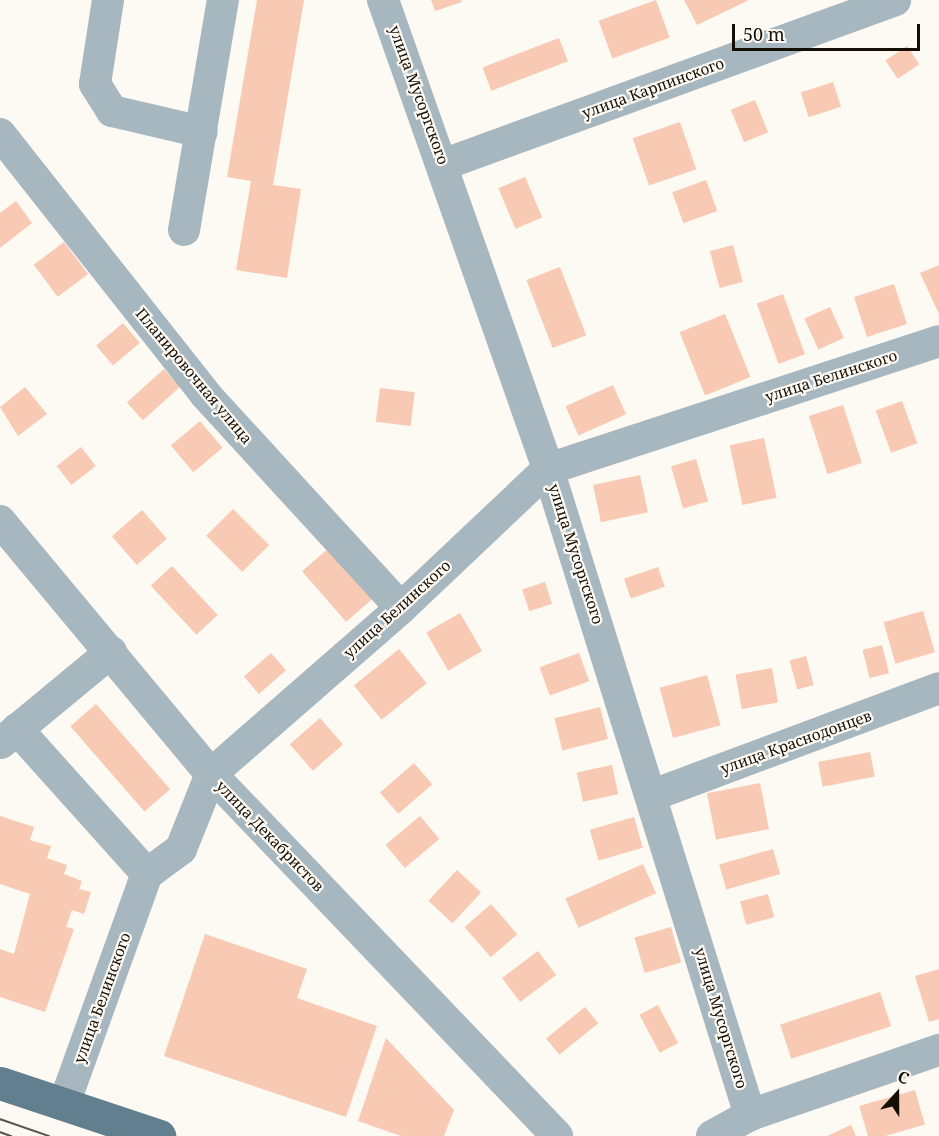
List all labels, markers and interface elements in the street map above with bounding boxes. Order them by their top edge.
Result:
scale bar [735,12,922,50]
text: 50 m [743,22,785,46]
street label: улица Мусоргского [385,23,453,167]
street label: улица Карпинского [580,54,726,122]
street label: Планировочная улица [132,304,256,448]
street label: улица Белинского [763,346,899,406]
street label: улица Мусоргского [545,482,607,626]
street label: улица Белинского [340,556,454,662]
street label: улица Краснодонцев [718,706,874,778]
street label: улица Декабристов [212,777,328,895]
street label: улица Белинского [70,930,134,1066]
street label: улица Мусоргского [691,945,751,1091]
north arrow [867,1064,927,1124]
text: С [895,1065,912,1089]

